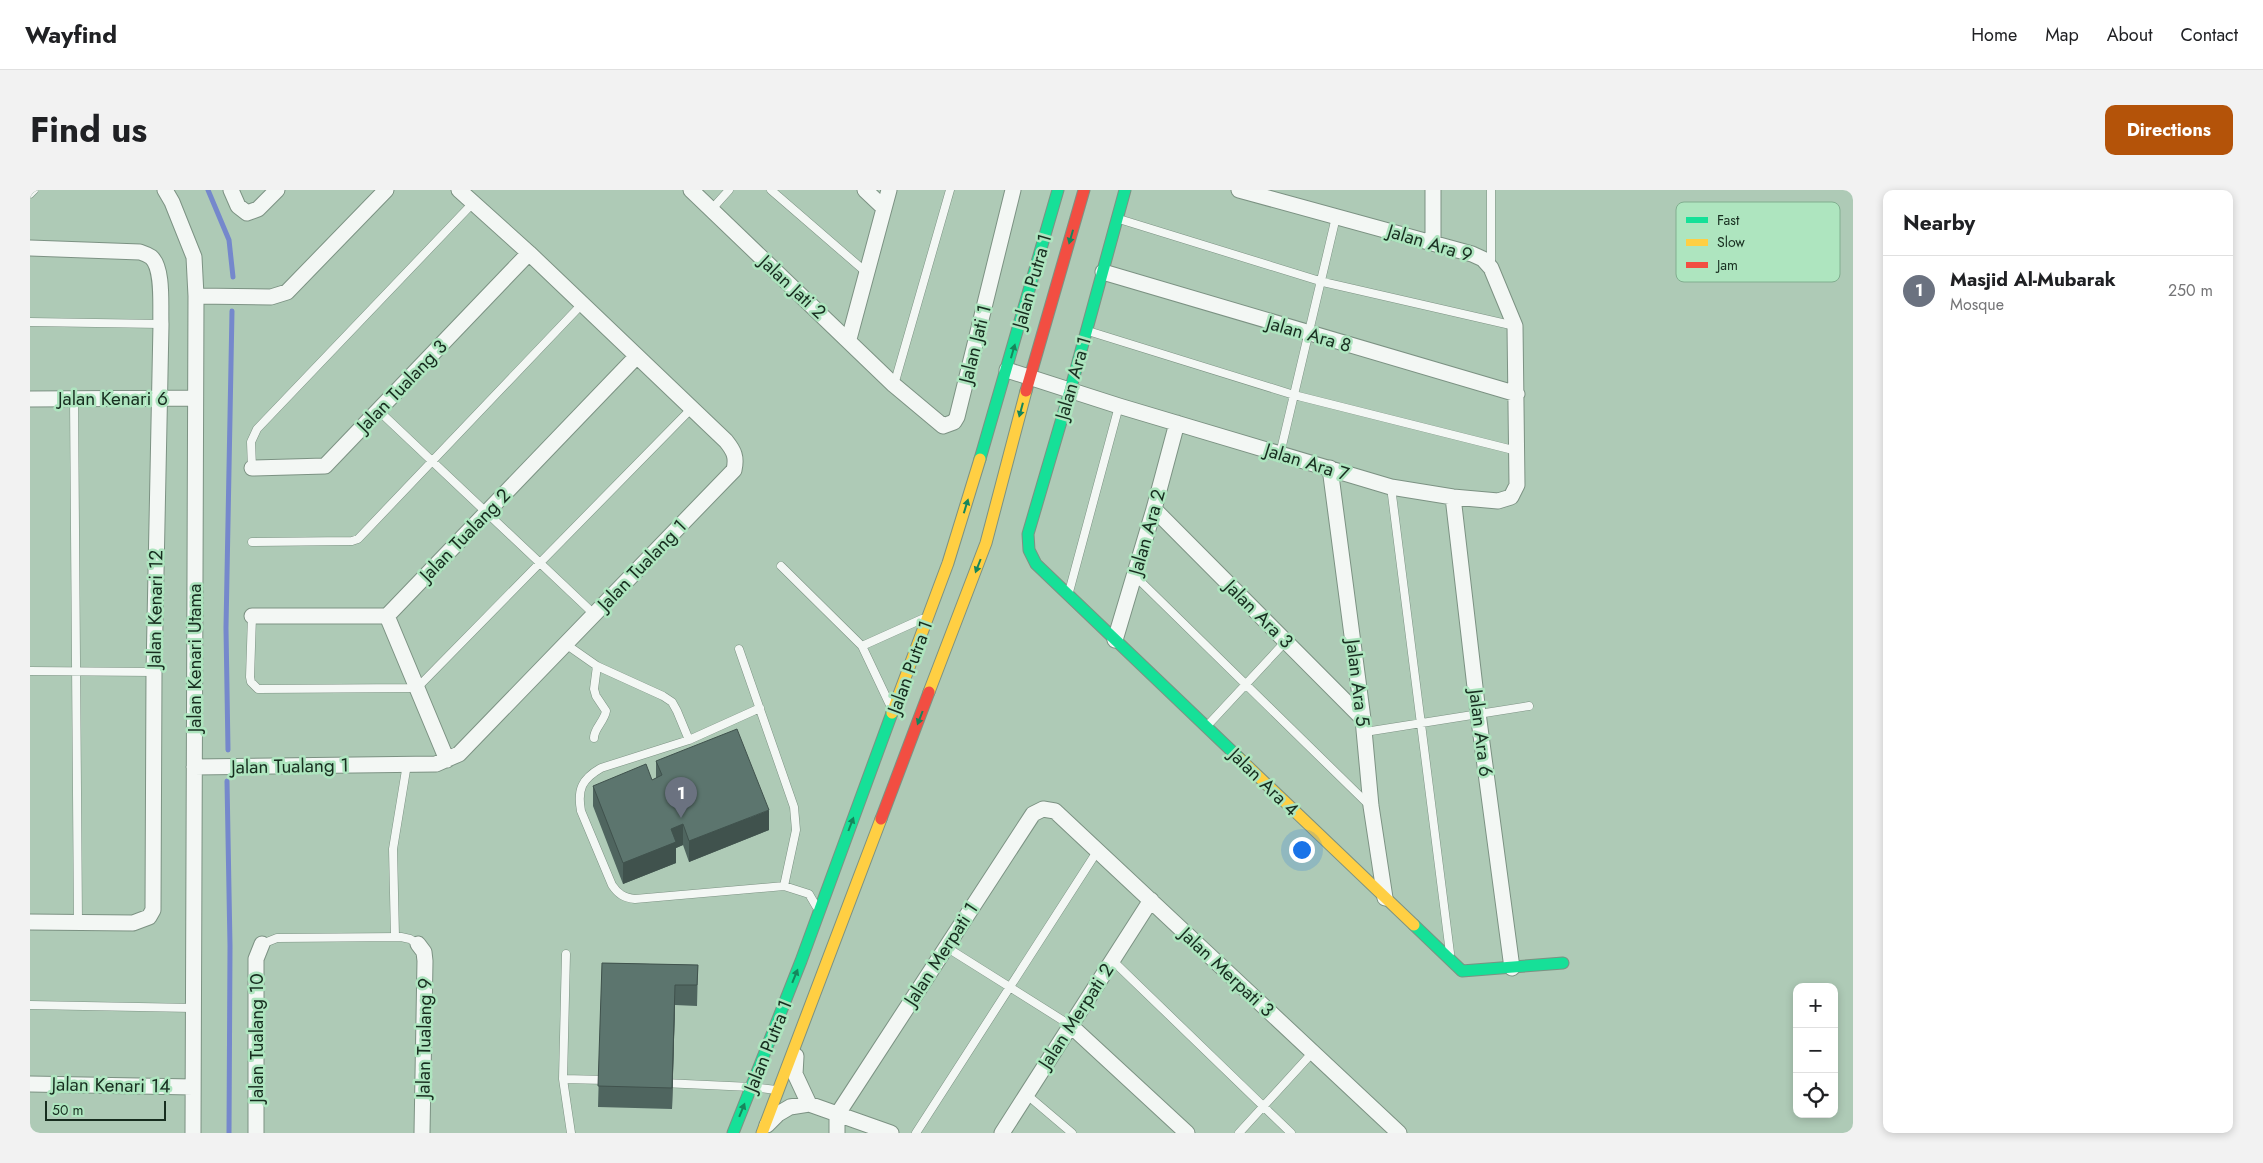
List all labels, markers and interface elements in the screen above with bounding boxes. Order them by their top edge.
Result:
text: Wayfind [25,17,117,52]
text: Home [1971,22,2017,48]
text: Map [2045,22,2079,48]
text: About [2107,22,2152,48]
text: Contact [2180,22,2238,48]
text: Find us [30,105,147,155]
button: Directions [2105,105,2233,155]
legend [1676,202,1840,282]
text: Nearby [1903,208,1975,238]
text: Fast [1717,210,1740,230]
street label: Jalan Ara 9 [1381,216,1476,269]
one-way arrow [1066,229,1074,244]
street label: Jalan Putra 1 [1005,230,1058,334]
text: Slow [1717,232,1745,252]
street label: Jalan Jati 2 [751,247,832,325]
text: Jam [1715,255,1738,275]
text: Masjid Al-Mubarak [1950,266,2116,293]
text: 1 [1915,279,1923,302]
text: 250 m [2168,279,2213,302]
text: Mosque [1950,293,2004,316]
street label: Jalan Jati 1 [951,302,998,389]
street label: Jalan Ara 8 [1261,308,1355,359]
street label: Jalan Ara 1 [1047,333,1098,426]
street label: Jalan Tualang 3 [349,334,453,441]
one-way arrow [1009,343,1017,358]
street label: Jalan Kenari 6 [55,385,168,412]
one-way arrow [1017,402,1025,417]
street label: Jalan Ara 7 [1259,436,1352,488]
street label: Jalan Tualang 2 [411,482,516,590]
street label: Jalan Ara 2 [1121,486,1172,581]
one-way arrow [962,499,970,514]
street label: Jalan Tualang 1 [589,513,693,619]
street label: Jalan Kenari 12 [140,550,170,671]
one-way arrow [974,559,982,574]
street label: Jalan Ara 3 [1217,572,1299,654]
street label: Jalan Kenari Utama [181,584,208,735]
street label: Jalan Putra 1 [880,617,939,720]
street label: Jalan Ara 5 [1339,635,1377,728]
street label: Jalan Ara 6 [1462,685,1500,778]
one-way arrow [916,711,924,726]
street label: Jalan Ara 4 [1221,740,1305,822]
street label: Jalan Tualang 1 [228,751,349,781]
pin: 1 [665,777,697,818]
one-way arrow [848,816,855,831]
your location [1289,837,1315,863]
street label: Jalan Merpati 1 [896,897,985,1013]
street label: Jalan Merpati 3 [1172,919,1280,1023]
street label: Jalan Merpati 2 [1030,958,1120,1076]
one-way arrow [791,968,799,983]
street label: Jalan Tualang 10 [243,973,270,1106]
street label: Jalan Tualang 9 [409,978,439,1101]
map controls [1793,983,1838,1118]
button: + [1793,983,1838,1028]
street label: Jalan Putra 1 [736,996,799,1099]
button: − [1793,1028,1838,1073]
street label: Jalan Kenari 14 [48,1070,171,1100]
button: locate [1793,1073,1838,1118]
scale bar [45,1098,166,1121]
text: 50 m [52,1100,83,1120]
one-way arrow [738,1102,746,1117]

